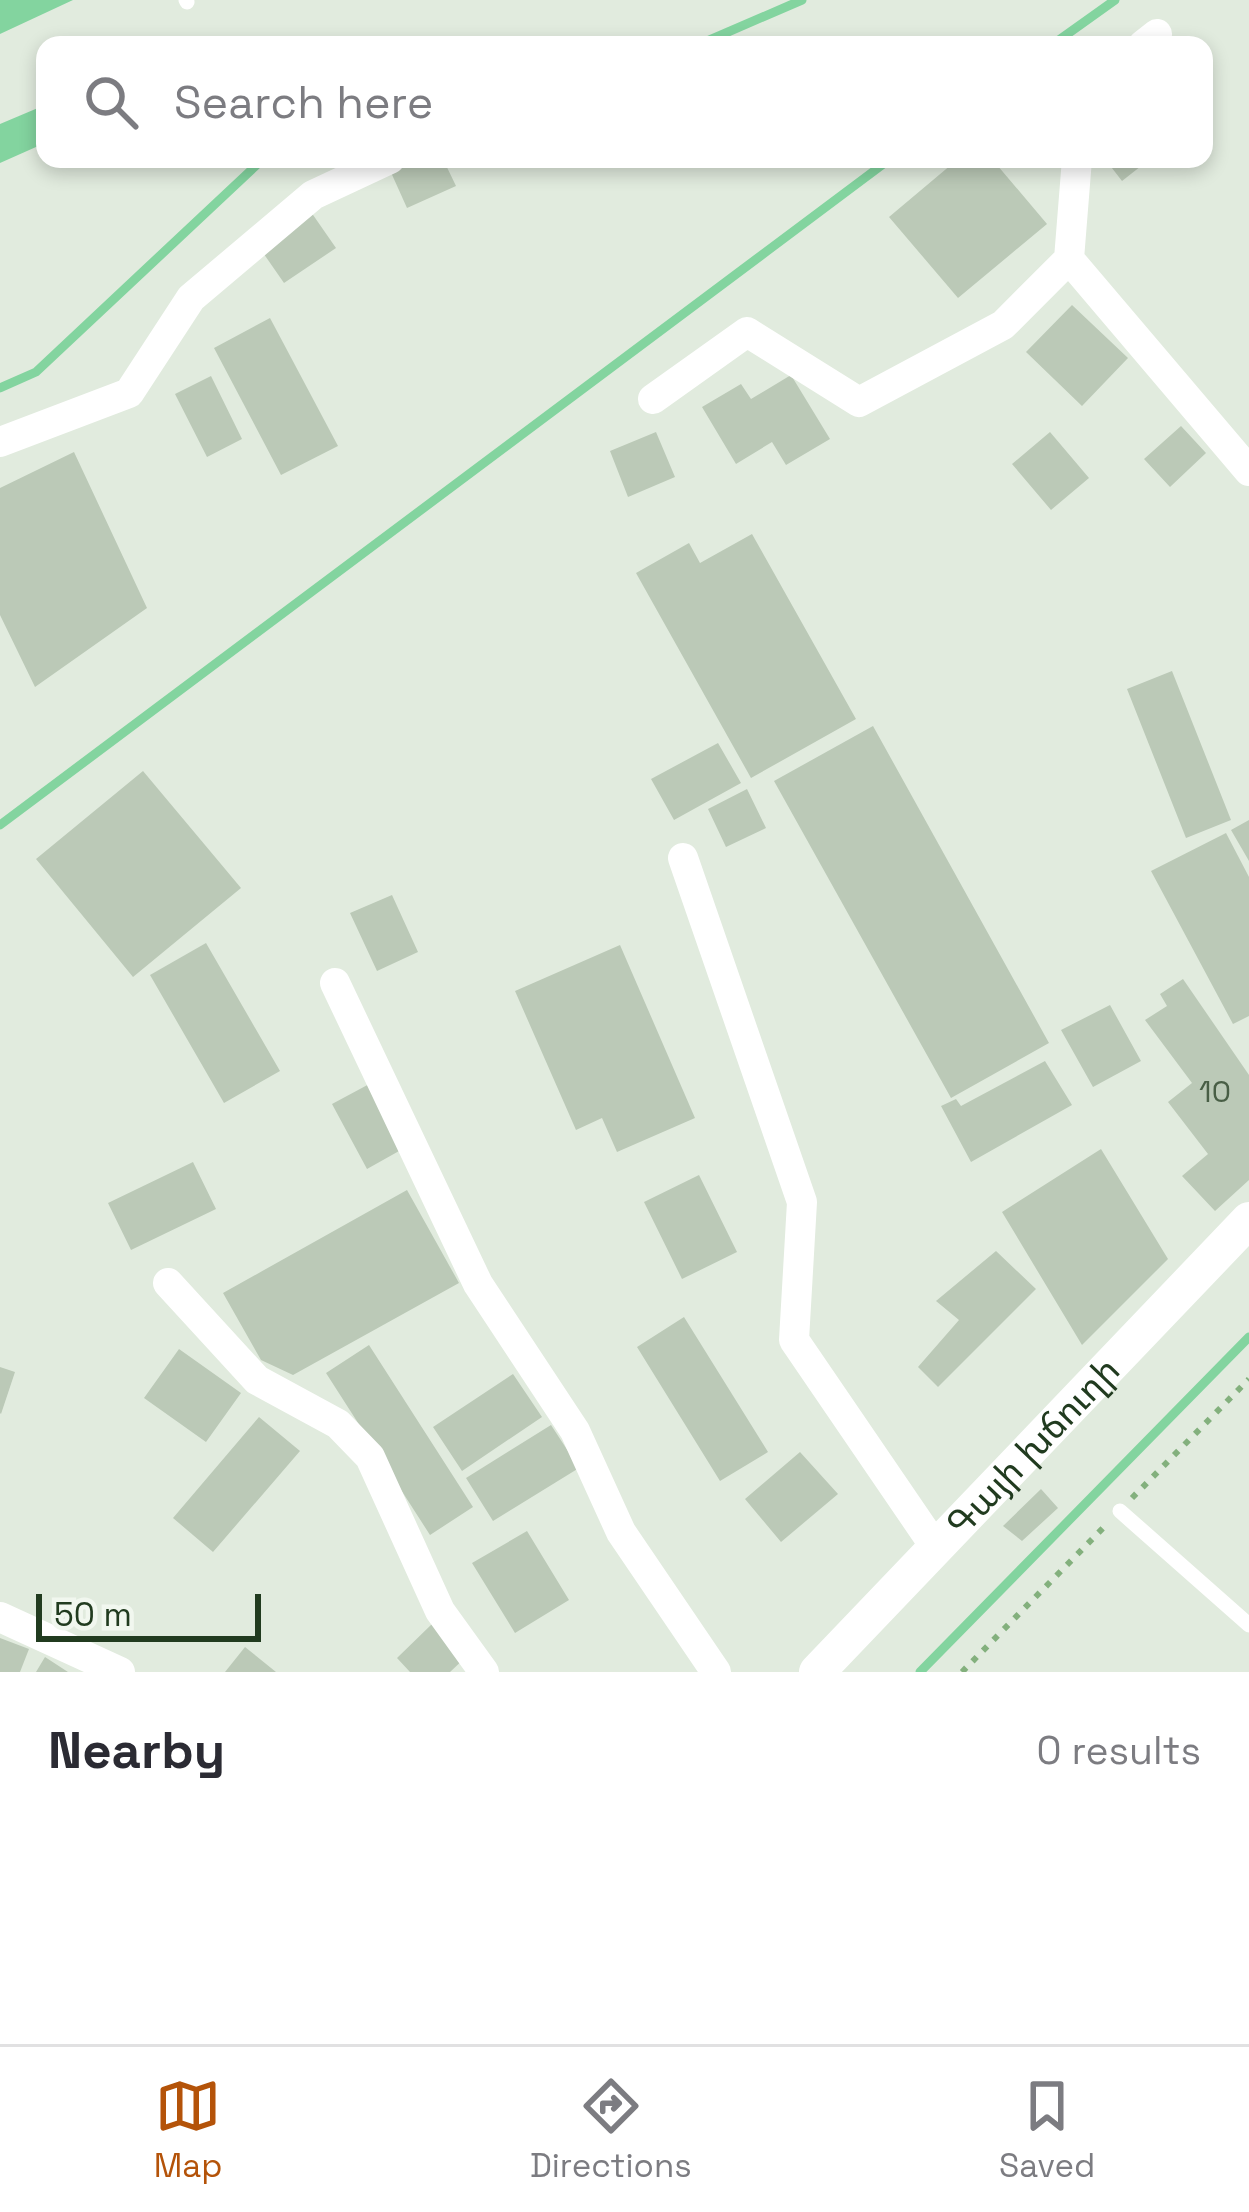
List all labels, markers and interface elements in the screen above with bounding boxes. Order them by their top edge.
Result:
search box [36,36,1213,168]
icon: search [78,69,144,135]
text: Search here [174,74,433,131]
house number: 10 [1199,1072,1231,1111]
street label: Գայի խճուղի [937,1348,1130,1547]
scale bar [36,1588,261,1641]
text: 50 m [54,1594,132,1636]
text: Nearby [48,1718,225,1783]
text: 0 results [1036,1726,1201,1775]
tab: Map [154,2073,222,2187]
tab: Directions [530,2073,692,2187]
tab: Saved [999,2073,1095,2187]

